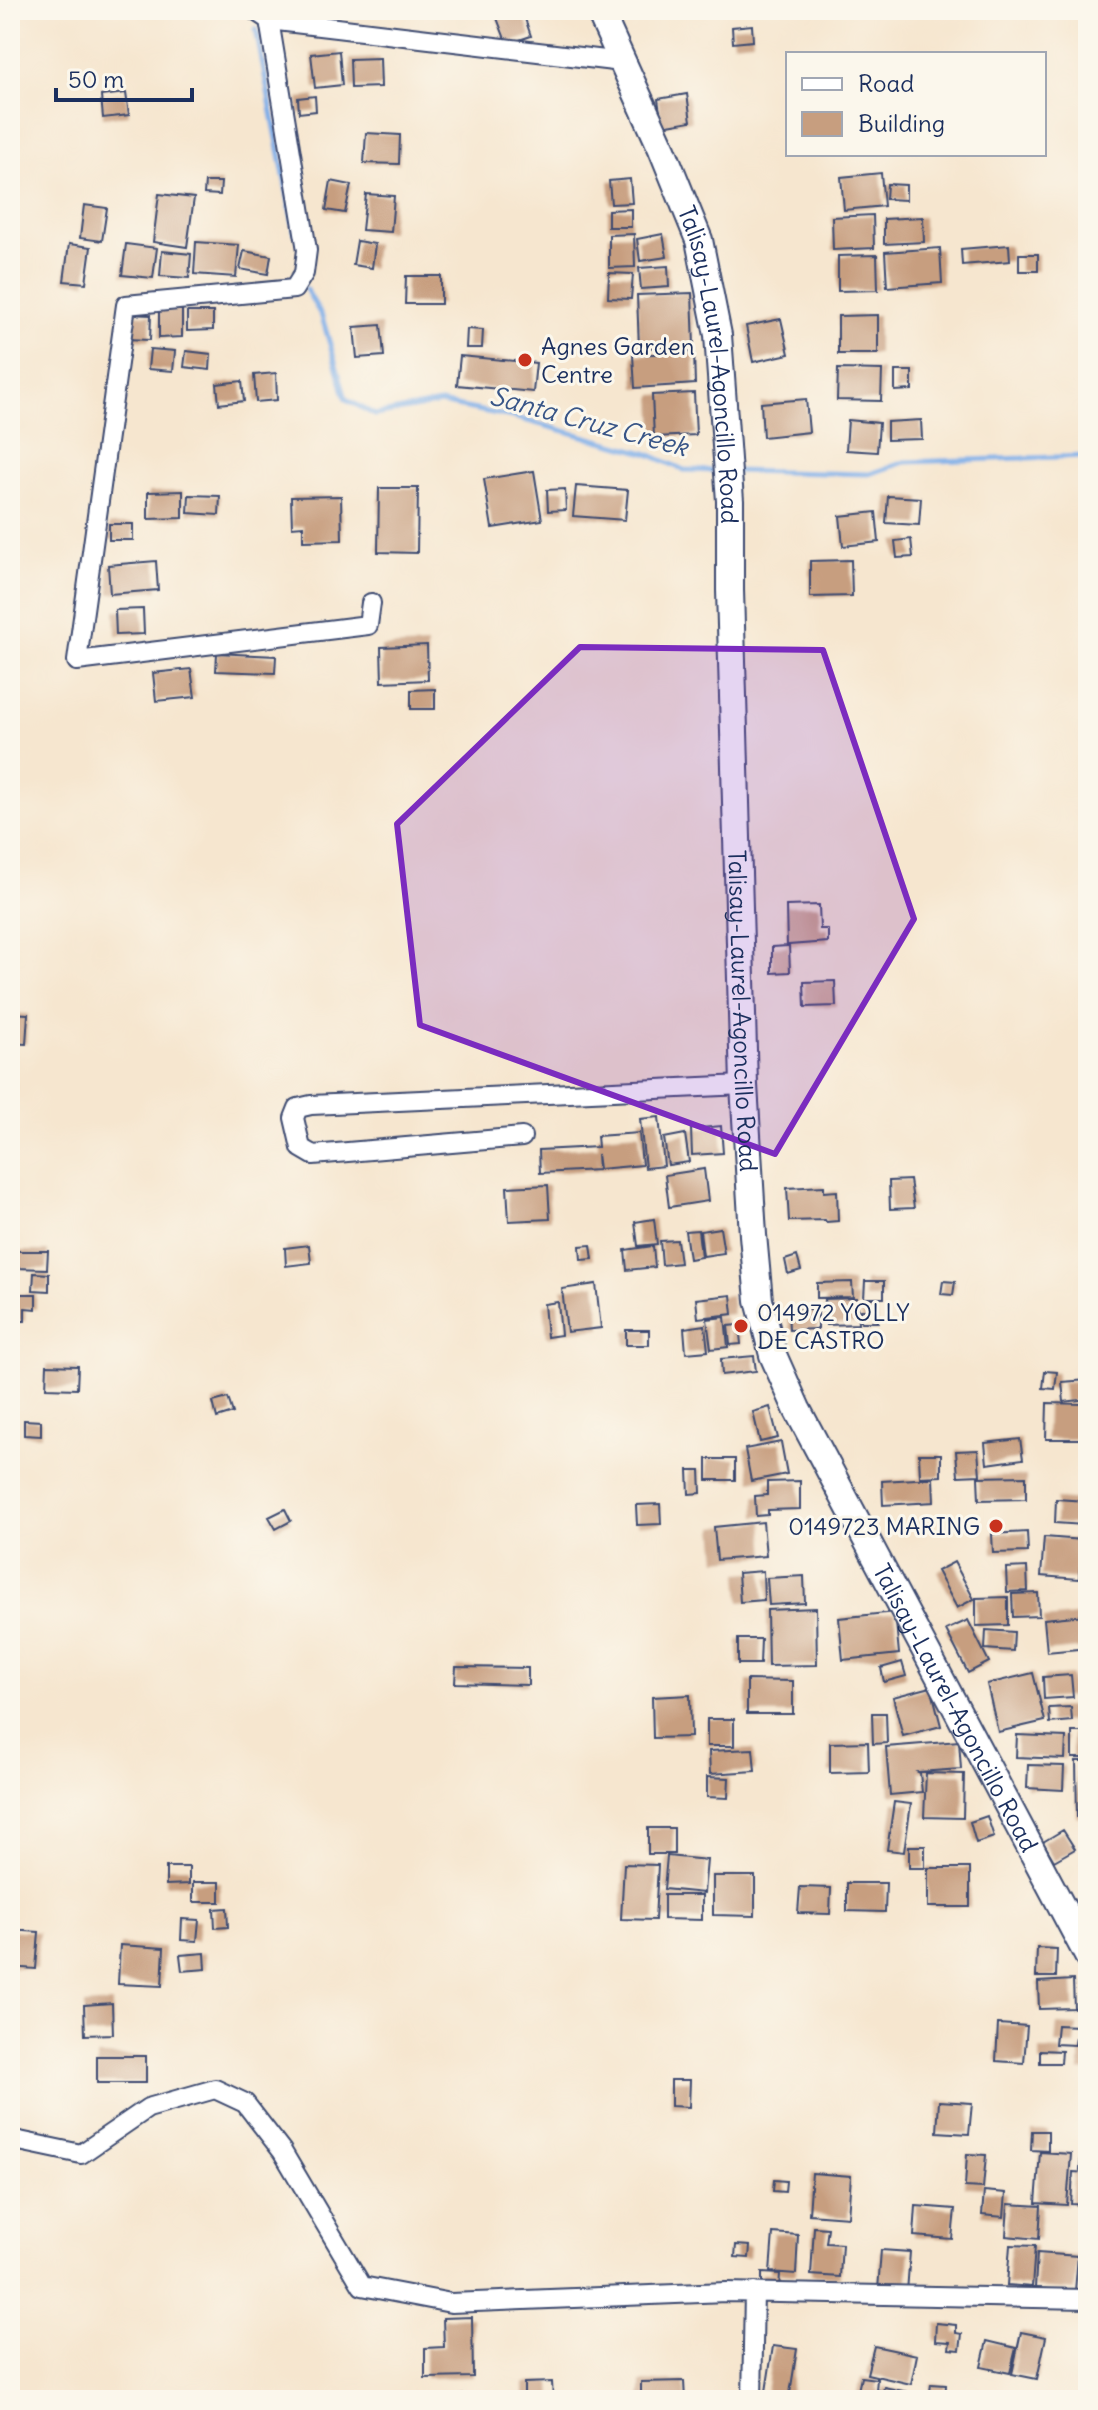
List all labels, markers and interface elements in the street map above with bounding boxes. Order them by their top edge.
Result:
scale bar [56,52,192,102]
legend [786,52,1046,156]
text: 50 m [68,64,124,94]
text: Road [858,68,914,98]
text: Building [858,108,945,138]
street label: Talisay-Laurel-Agoncillo Road [672,201,745,524]
place label: Agnes Garden Centre [541,331,695,389]
marker: Agnes Garden Centre [516,351,534,369]
water label: Santa Cruz Creek [487,379,693,464]
street label: Talisay-Laurel-Agoncillo Road [722,849,764,1172]
place label: 014972 YOLLY DE CASTRO [757,1297,909,1355]
marker: 014972 YOLLY DE CASTRO [732,1317,750,1335]
place label: 0149723 MARING [788,1511,980,1541]
marker: 0149723 MARING [987,1517,1005,1535]
street label: Talisay-Laurel-Agoncillo Road [867,1558,1045,1857]

